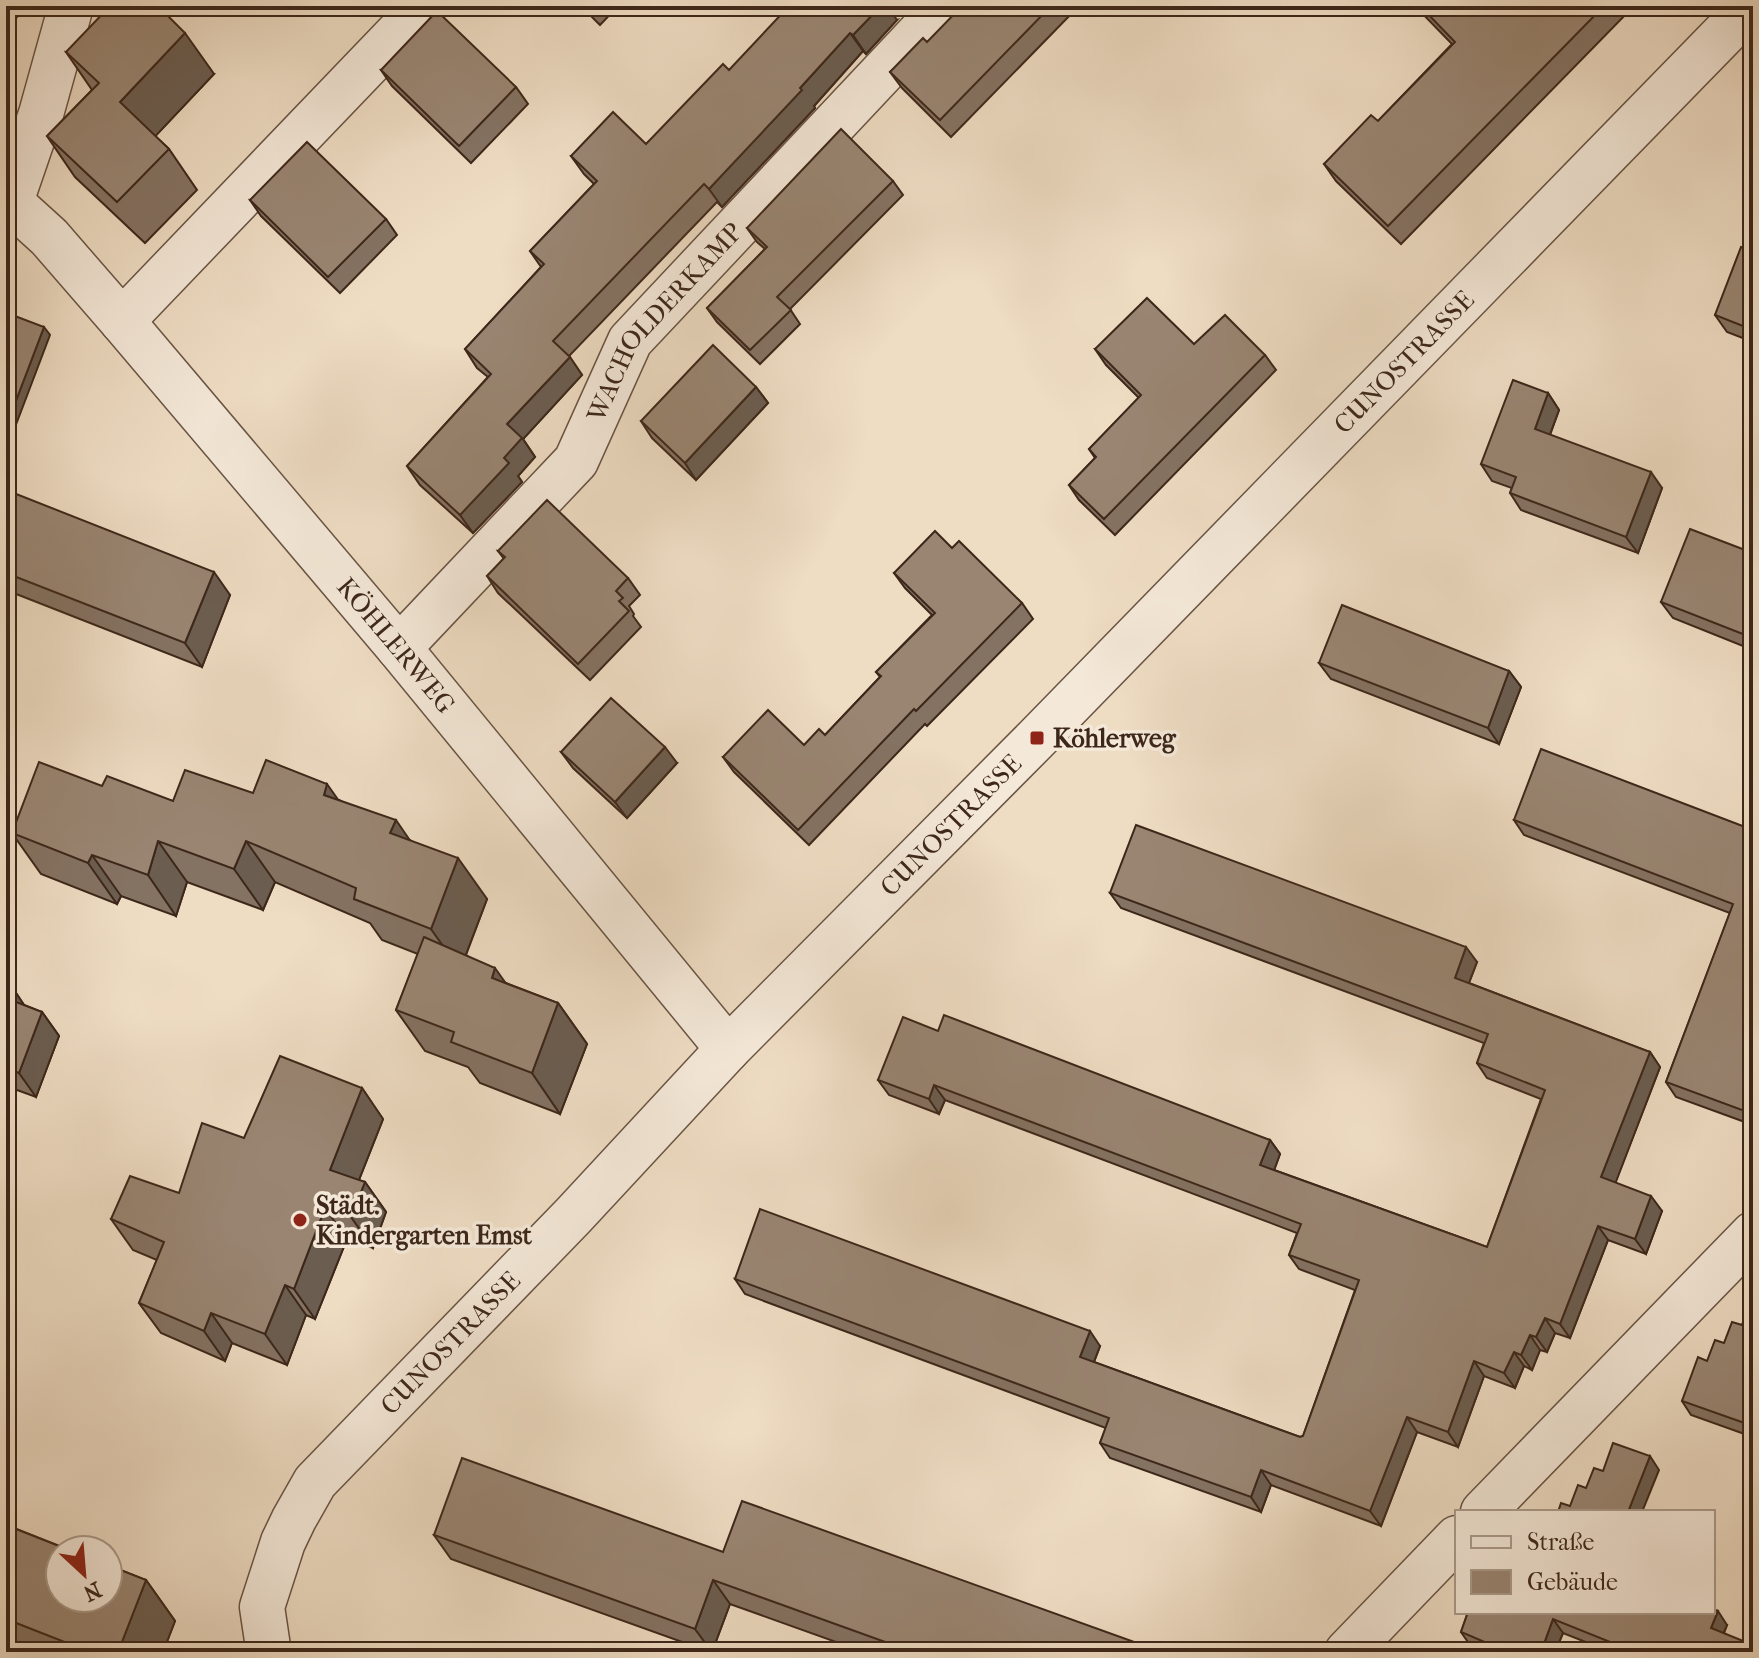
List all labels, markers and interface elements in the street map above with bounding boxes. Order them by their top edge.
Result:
street label: WACHOLDERKAMP [580,216,749,427]
street label: CUNOSTRASSE [1327,284,1480,440]
street label: KÖHLERWEG [331,571,462,719]
place label: Köhlerweg [1053,723,1177,754]
marker: Köhlerweg [1028,729,1046,747]
street label: CUNOSTRASSE [874,748,1028,902]
place label: Städt. Kindergarten Emst [316,1190,533,1251]
marker: Städt. Kindergarten Emst [291,1211,309,1229]
street label: CUNOSTRASSE [374,1265,527,1421]
legend [1455,1510,1715,1614]
text: Straße [1527,1528,1594,1556]
north arrow [44,1534,124,1614]
text: Gebäude [1527,1568,1618,1596]
text: N [79,1576,106,1607]

